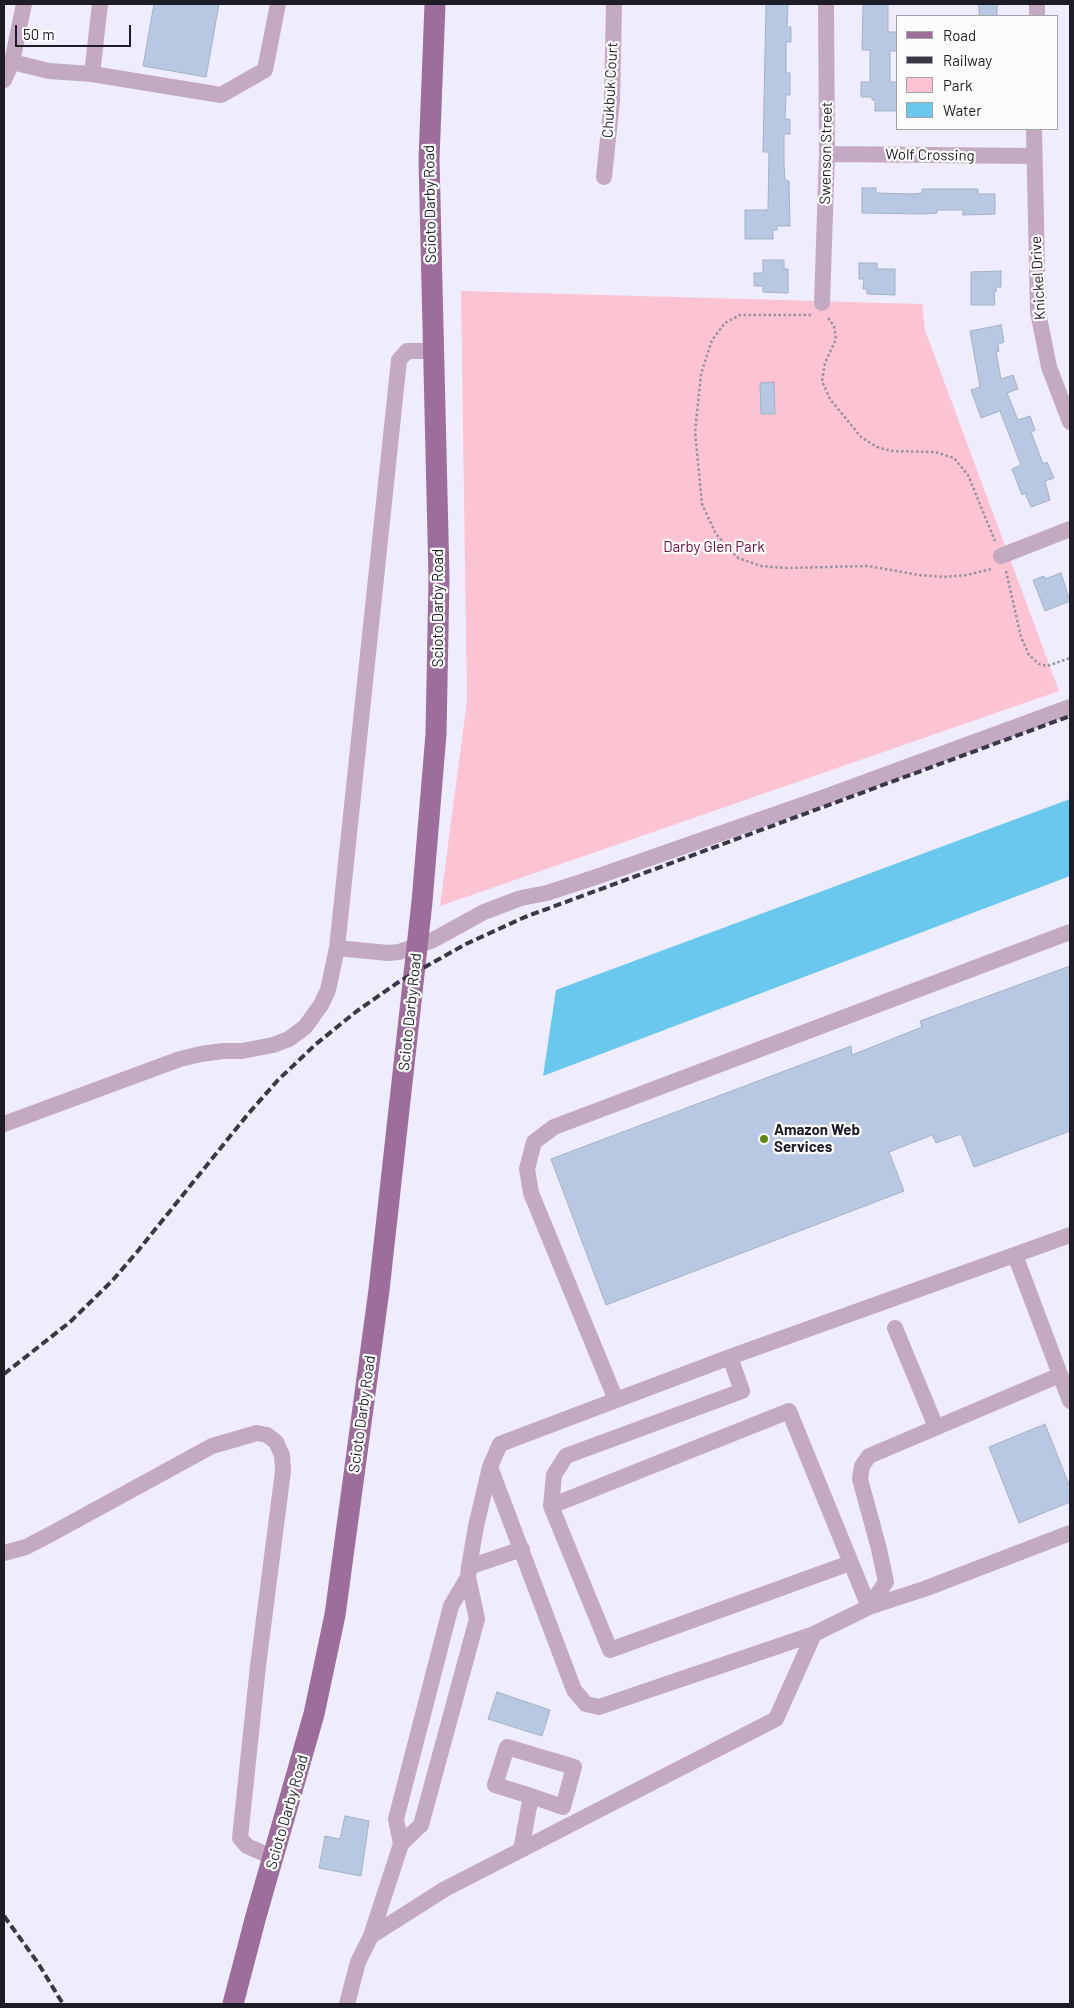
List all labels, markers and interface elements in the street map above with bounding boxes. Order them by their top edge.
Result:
scale bar [18,15,134,47]
legend [896,15,1059,130]
text: 50 m [23,25,55,43]
text: Road [943,26,976,44]
street label: Chukbuk Court [599,42,621,138]
text: Railway [943,51,992,69]
text: Park [943,76,972,94]
street label: Swenson Street [816,101,836,205]
text: Water [943,101,982,119]
street label: Scioto Darby Road [420,145,440,263]
street label: Wolf Crossing [885,145,975,165]
street label: Knickel Drive [1027,236,1049,320]
park label: Darby Glen Park [663,538,765,556]
street label: Scioto Darby Road [429,549,447,667]
street label: Scioto Darby Road [395,952,425,1072]
place label: Amazon Web Services [774,1121,860,1156]
marker: Amazon Web Services [758,1133,770,1145]
street label: Scioto Darby Road [345,1354,379,1474]
street label: Scioto Darby Road [262,1753,312,1871]

